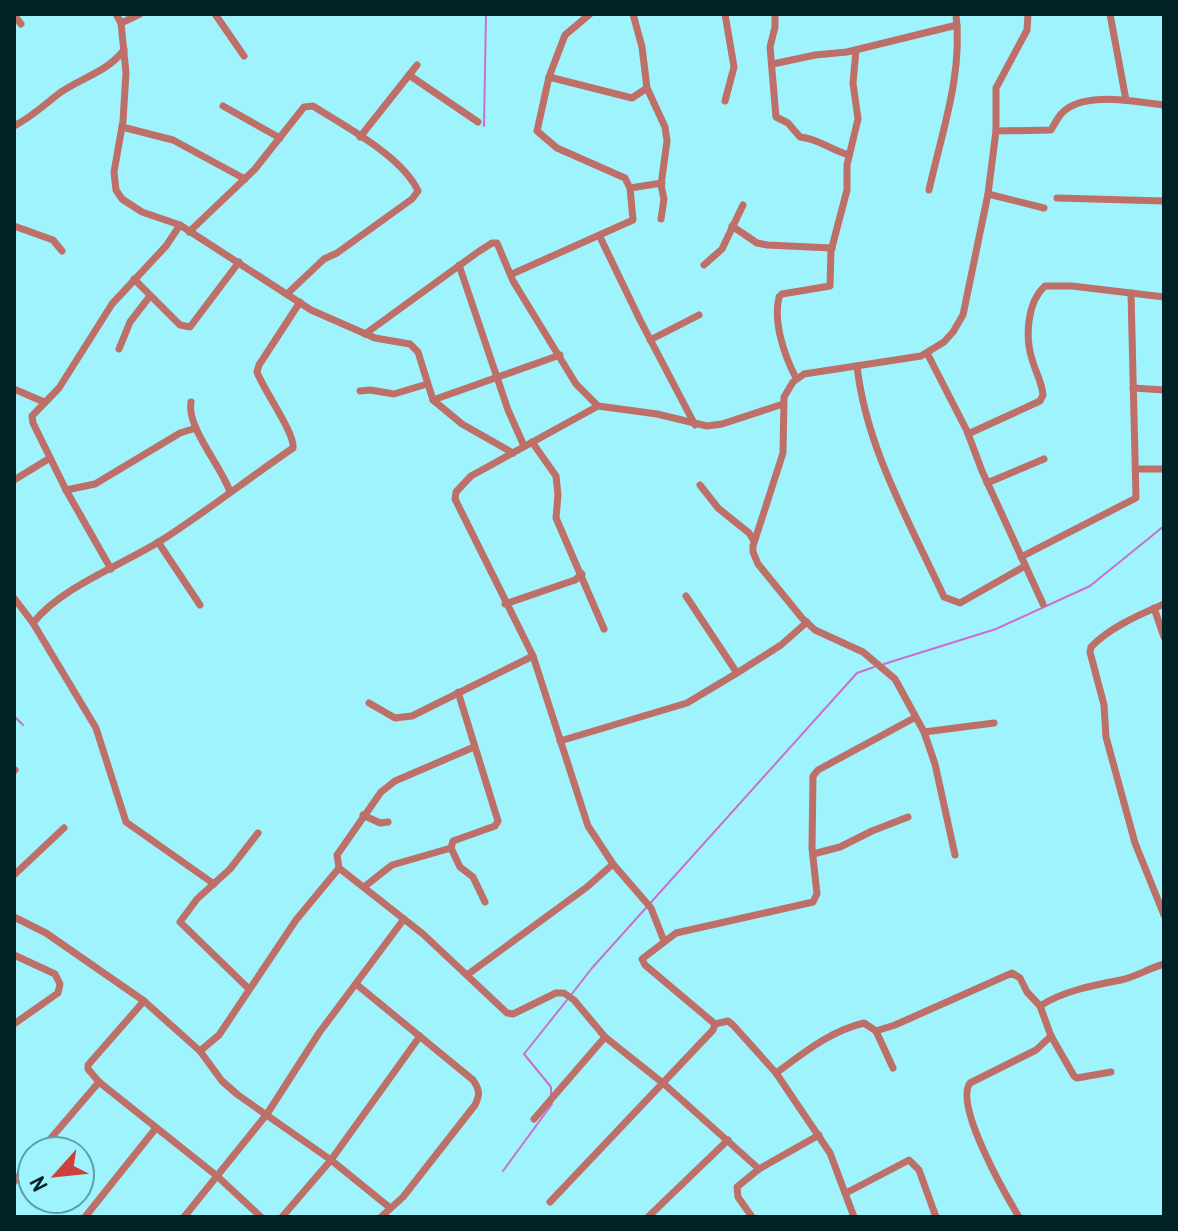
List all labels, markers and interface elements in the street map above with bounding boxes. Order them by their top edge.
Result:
north arrow [16,1135,96,1215]
text: N [22,1171,55,1197]

